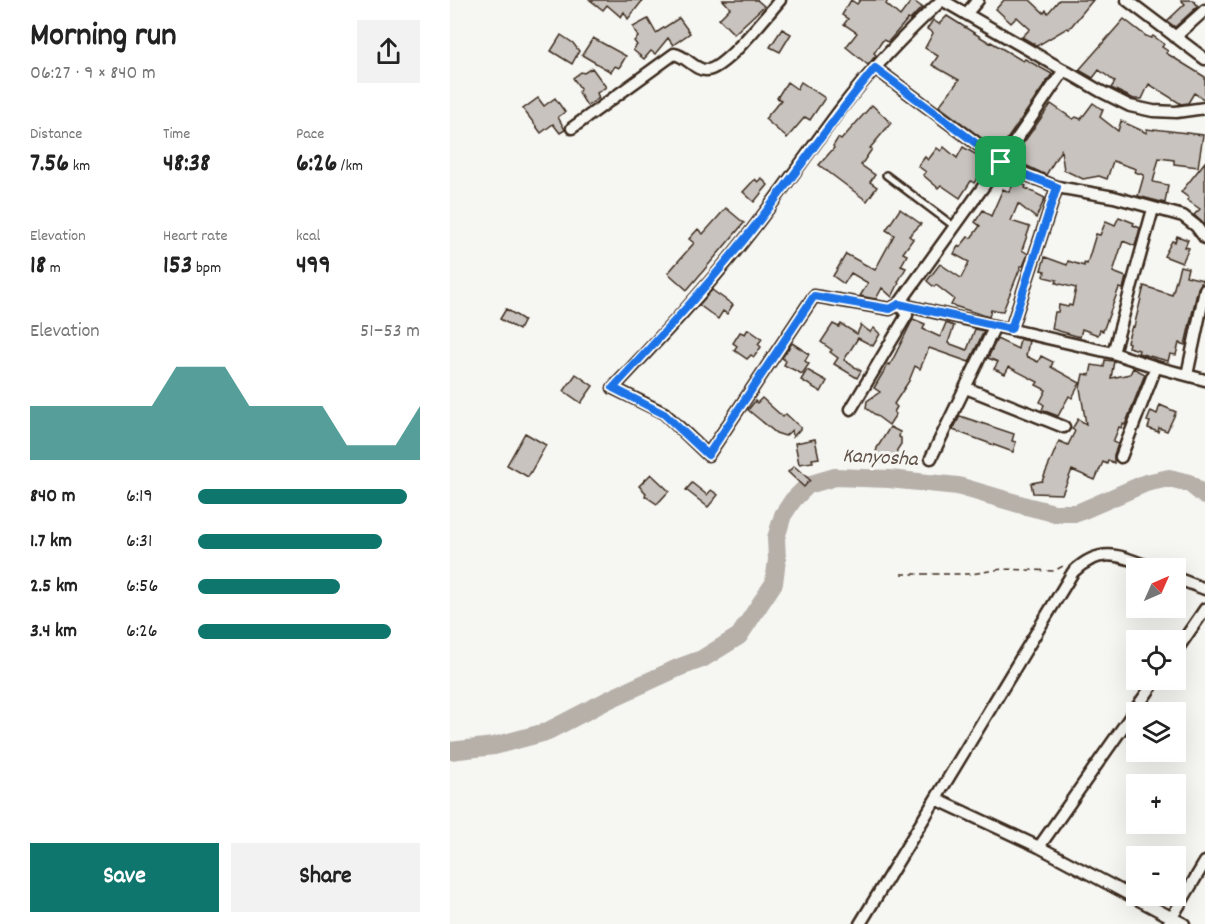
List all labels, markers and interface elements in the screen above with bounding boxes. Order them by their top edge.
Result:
text: Morning run [30,14,177,61]
button: share [357,20,420,83]
text: 06:27 · 9 × 840 m [30,60,156,88]
text: Distance [30,123,82,146]
text: Time [163,123,190,146]
text: Pace [296,123,324,146]
pin [975,136,1026,187]
icon: arrive [984,145,1017,178]
text: 7.56 [30,146,69,183]
text: 48:38 [163,146,211,183]
text: 6:26 [296,146,337,183]
text: km [69,155,90,178]
text: /km [337,155,363,178]
text: Elevation [30,225,86,248]
text: Heart rate [163,225,228,248]
text: kcal [296,225,320,248]
text: 18 [30,248,46,285]
text: 153 [163,248,192,285]
text: 499 [296,248,331,285]
text: m [46,257,61,280]
text: bpm [192,257,221,280]
text: Elevation [30,318,100,346]
text: 51–53 m [360,318,420,346]
water label: Kanyosha [842,442,920,476]
text: 840 m [30,483,76,511]
text: 6:19 [126,483,153,511]
text: 1.7 km [30,528,72,556]
text: 6:31 [126,528,152,556]
north arrow [1126,558,1186,618]
map controls [1126,558,1186,906]
text: 2.5 km [30,573,78,601]
text: 6:56 [126,573,158,601]
text: 3.4 km [30,618,77,646]
text: 6:26 [126,618,158,646]
button: locate [1126,630,1186,690]
button: layers [1126,702,1186,762]
button: + [1126,774,1186,834]
button: Save [30,843,219,912]
button: Share [231,843,420,912]
button: − [1126,846,1186,906]

